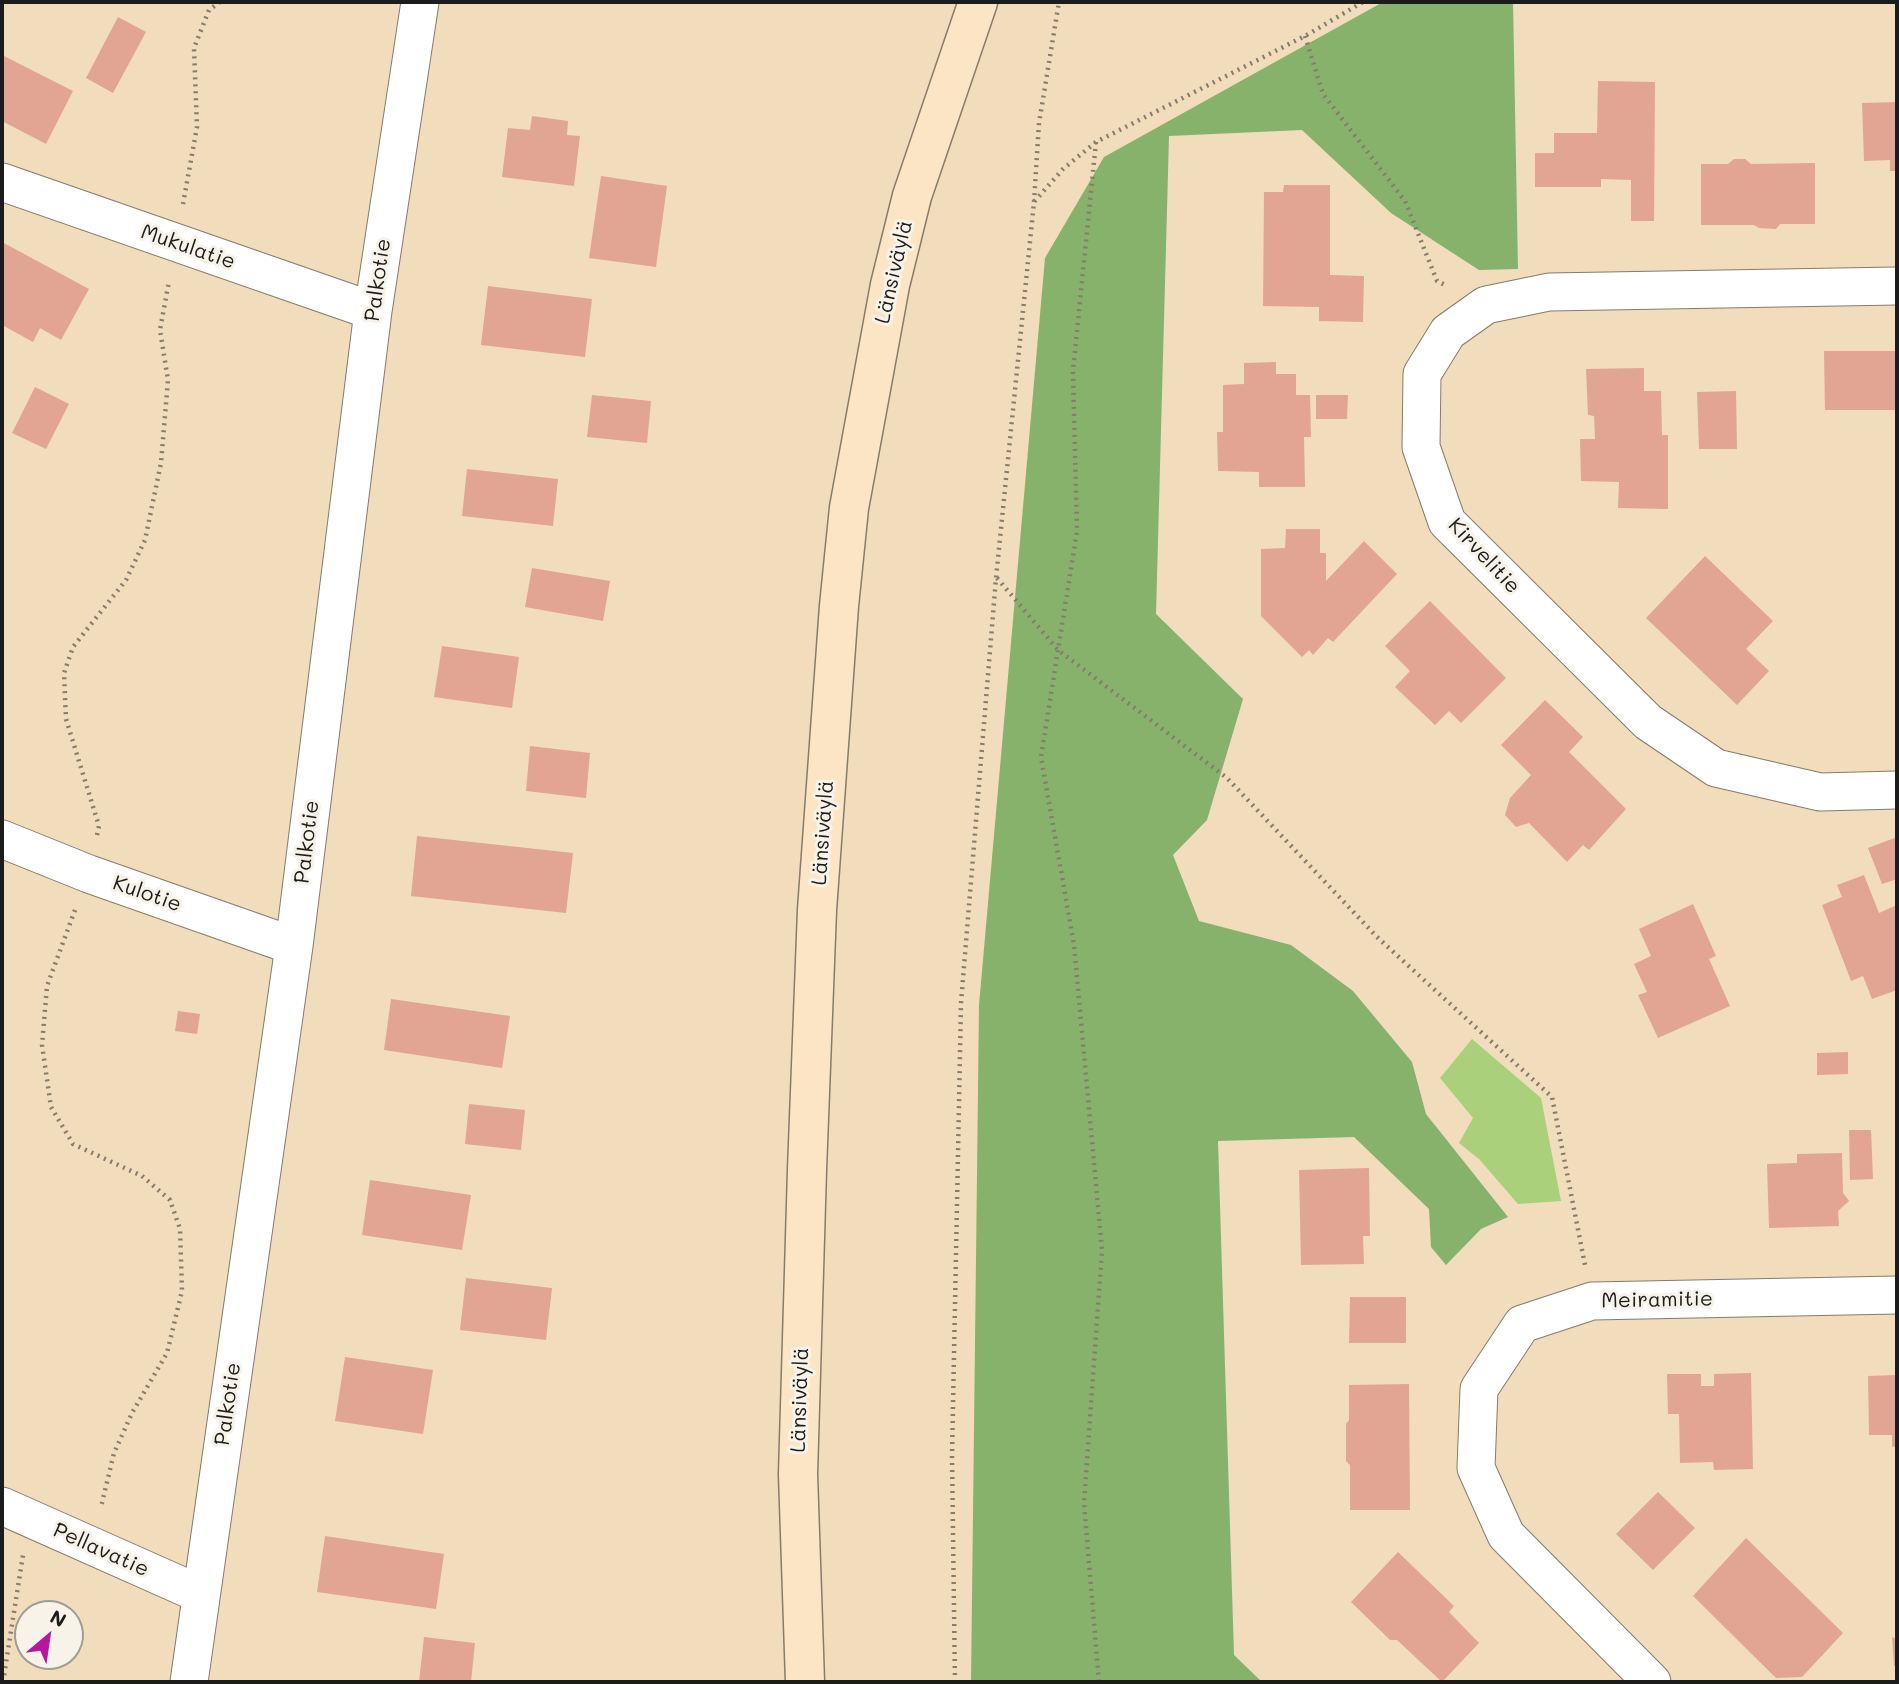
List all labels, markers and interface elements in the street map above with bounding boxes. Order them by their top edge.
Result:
street label: Länsiväylä [870,218,918,326]
street label: Mukulatie [138,219,238,275]
street label: Palkotie [360,237,396,323]
street label: Kirvelitie [1443,513,1525,599]
street label: Länsiväylä [807,780,839,886]
street label: Palkotie [289,799,325,885]
street label: Kulotie [110,871,184,917]
street label: Meiramitie [1601,1286,1713,1314]
street label: Länsiväylä [786,1347,814,1453]
street label: Palkotie [210,1361,246,1447]
street label: Pellavatie [49,1518,153,1582]
north arrow [14,1600,84,1670]
text: N [46,1604,71,1632]

